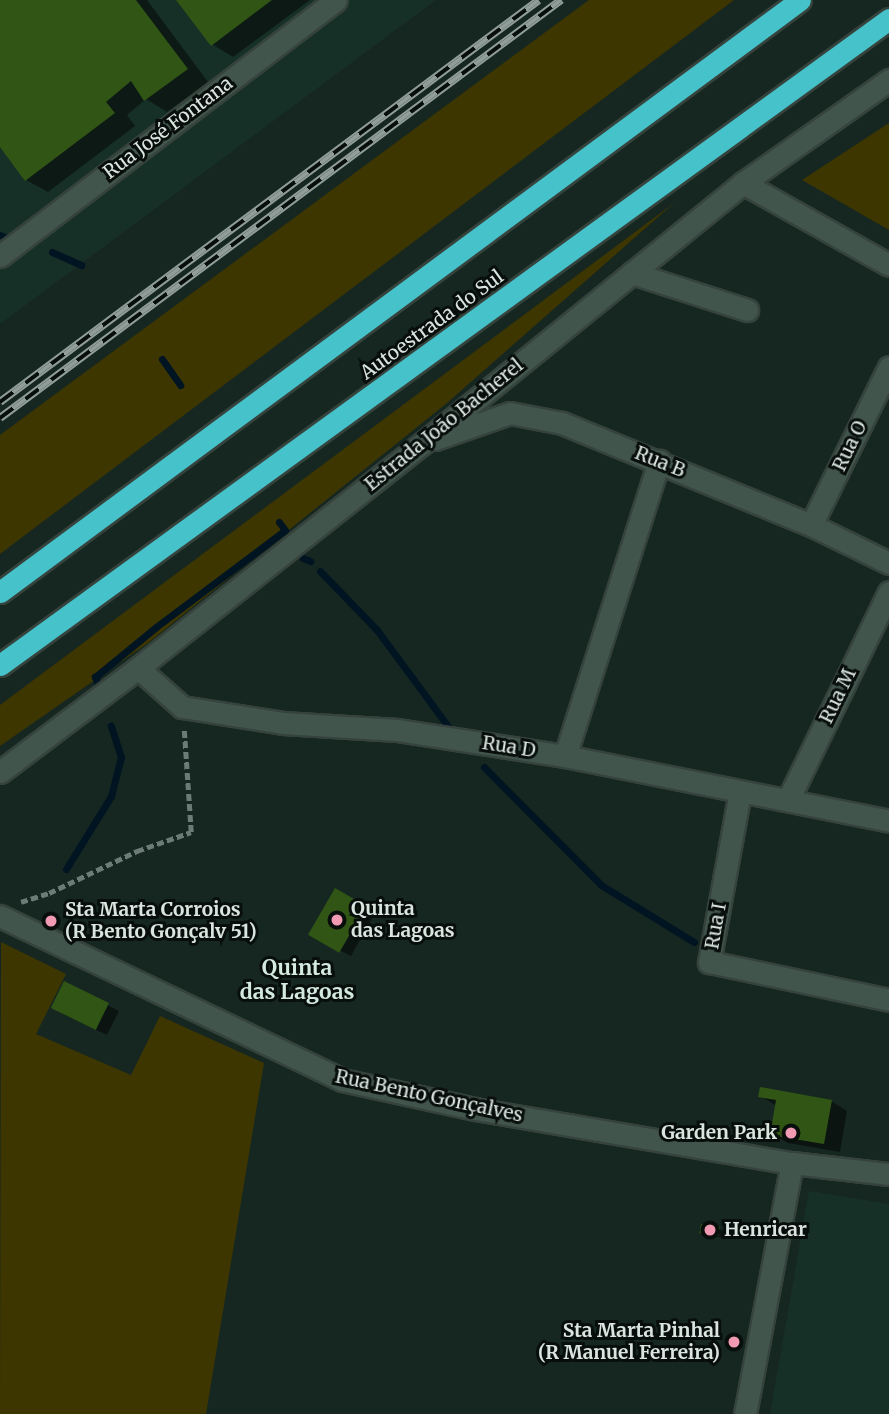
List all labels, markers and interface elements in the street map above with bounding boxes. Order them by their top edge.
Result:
street label: Rua José Fontana [99,72,237,184]
street label: Autoestrada do Sul [356,265,508,385]
street label: Estrada João Bacherel [360,354,528,496]
street label: Rua O [828,417,872,475]
street label: Rua B [631,442,689,482]
street label: Rua M [815,665,861,727]
street label: Rua D [481,732,537,762]
place label: Quinta das Lagoas [351,898,455,942]
place label: Sta Marta Corroios (R Bento Gonçalv 51) [65,899,257,943]
street label: Rua I [701,901,731,951]
marker: Quinta das Lagoas [329,912,345,928]
marker: Sta Marta Corroios (R Bento Gonçalv 51) [43,913,59,929]
district label: Quinta das Lagoas [240,955,354,1005]
street label: Rua Bento Gonçalves [333,1065,525,1127]
place label: Garden Park [661,1122,777,1144]
marker: Garden Park [783,1125,799,1141]
place label: Henricar [724,1219,807,1241]
marker: Henricar [702,1222,718,1238]
place label: Sta Marta Pinhal (R Manuel Ferreira) [538,1320,720,1364]
marker: Sta Marta Pinhal (R Manuel Ferreira) [726,1334,742,1350]

